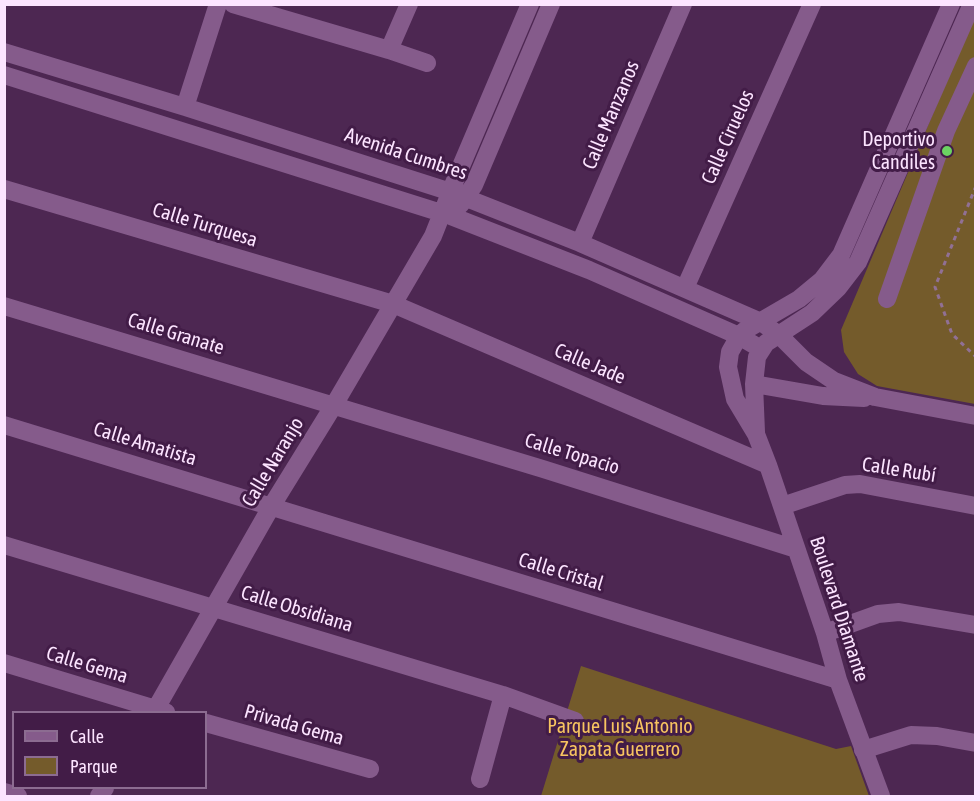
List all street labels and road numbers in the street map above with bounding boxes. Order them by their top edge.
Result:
street label: Calle Manzanos [577,57,645,173]
street label: Calle Ciruelos [697,86,759,188]
street label: Avenida Cumbres [342,123,470,185]
street label: Calle Turquesa [150,198,260,252]
street label: Calle Granate [125,308,227,360]
street label: Calle Jade [551,338,629,390]
street label: Calle Naranjo [237,413,309,511]
street label: Calle Amatista [91,417,199,471]
street label: Calle Topacio [522,428,622,480]
street label: Calle Rubí [860,452,938,488]
street label: Boulevard Diamante [804,533,874,685]
street label: Calle Cristal [516,548,606,596]
street label: Calle Obsidiana [238,581,356,637]
street label: Calle Gema [43,641,131,689]
street label: Privada Gema [241,699,347,751]

